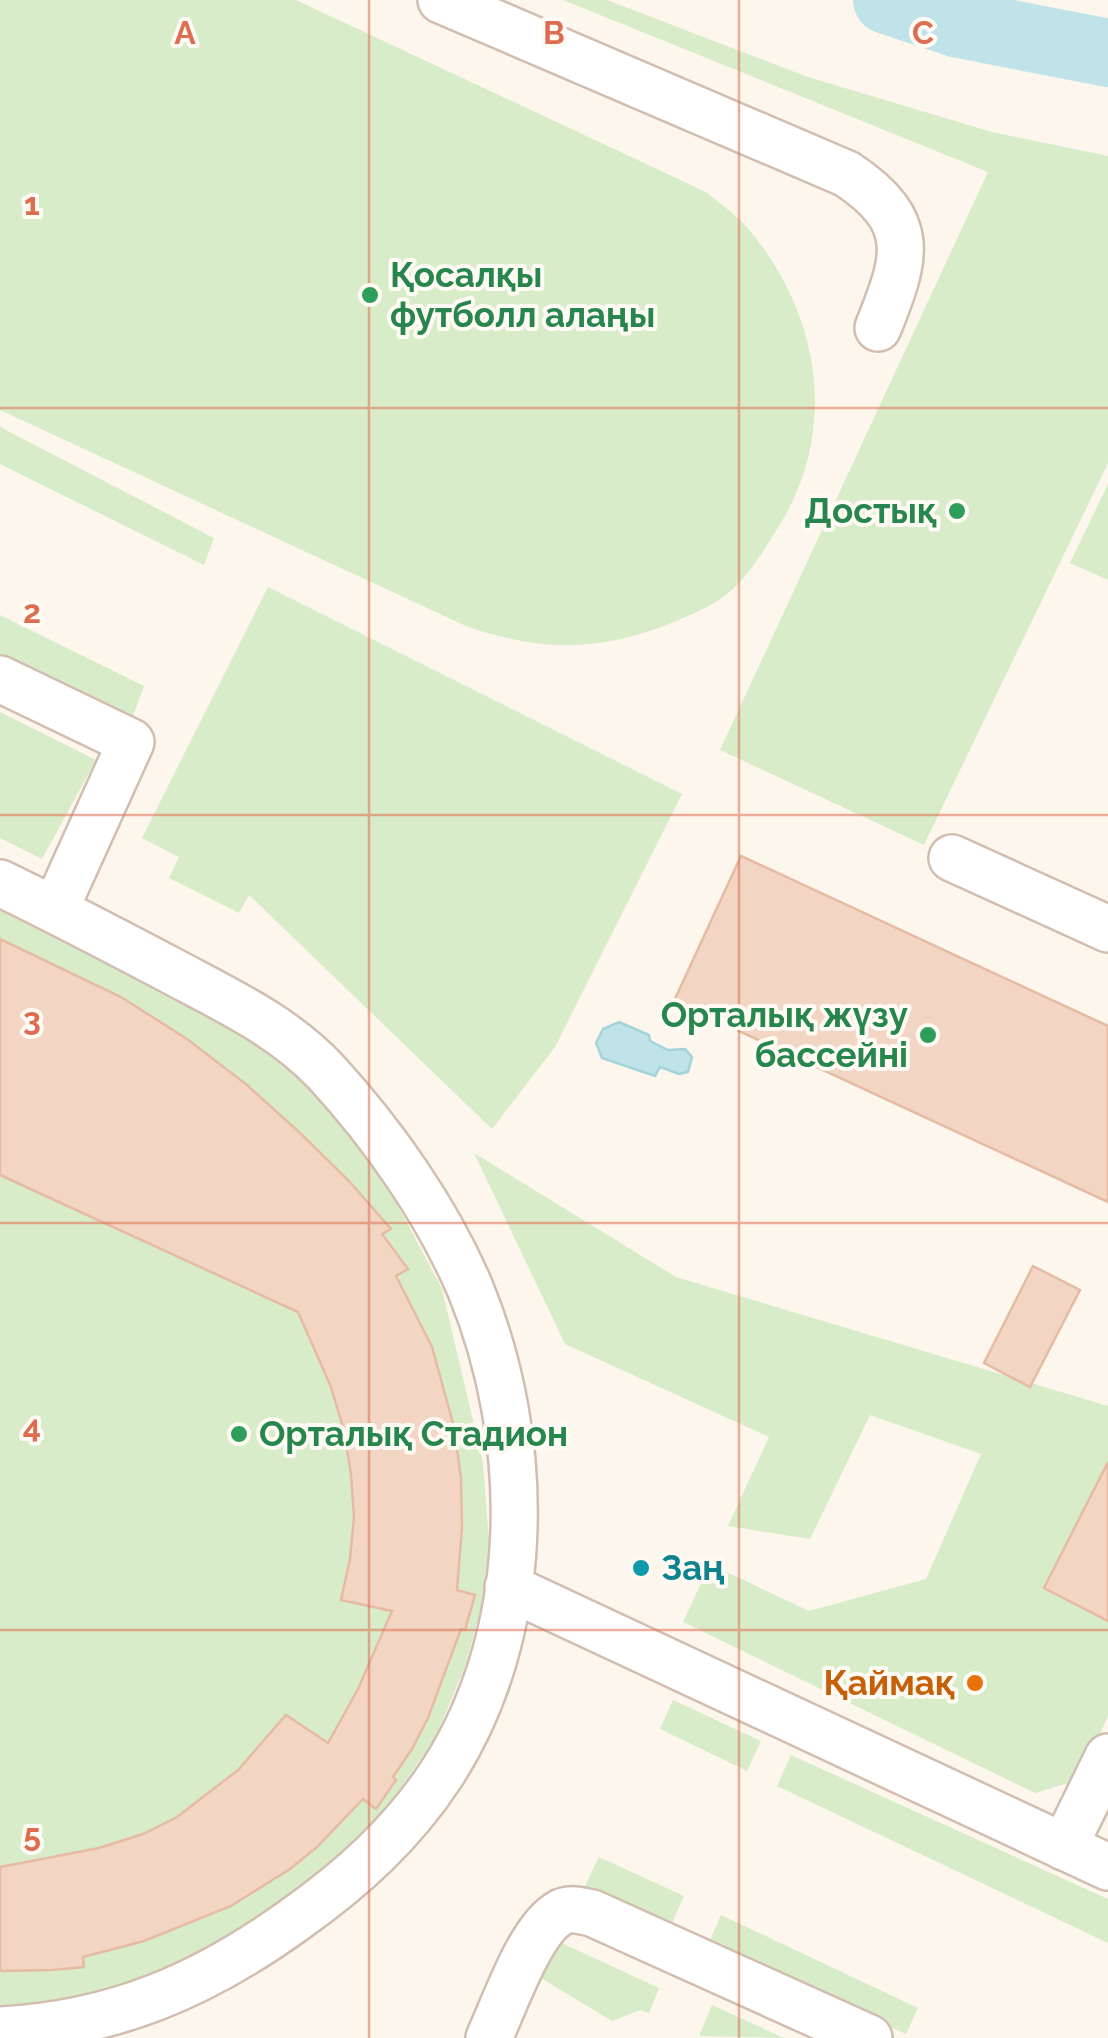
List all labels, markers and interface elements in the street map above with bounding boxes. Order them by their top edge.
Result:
text: A [174,14,196,51]
text: B [543,14,565,51]
text: C [912,14,934,51]
text: 1 [24,185,40,222]
place label: Қосалқы футболл алаңы [390,254,655,335]
marker: Қосалқы футболл алаңы [359,284,381,306]
place label: Достық [804,490,937,531]
marker: Достық [946,500,968,522]
text: 2 [23,593,41,630]
place label: Орталық жүзу бассейні [661,994,908,1075]
text: 3 [23,1000,41,1037]
marker: Орталық жүзу бассейні [917,1024,939,1046]
text: 4 [23,1408,41,1445]
place label: Орталық Стадион [259,1413,568,1454]
marker: Орталық Стадион [228,1423,250,1445]
place label: Заң [661,1547,725,1588]
marker: Заң [630,1557,652,1579]
place label: Қаймақ [823,1662,955,1703]
marker: Қаймақ [964,1672,986,1694]
text: 5 [23,1816,41,1853]

